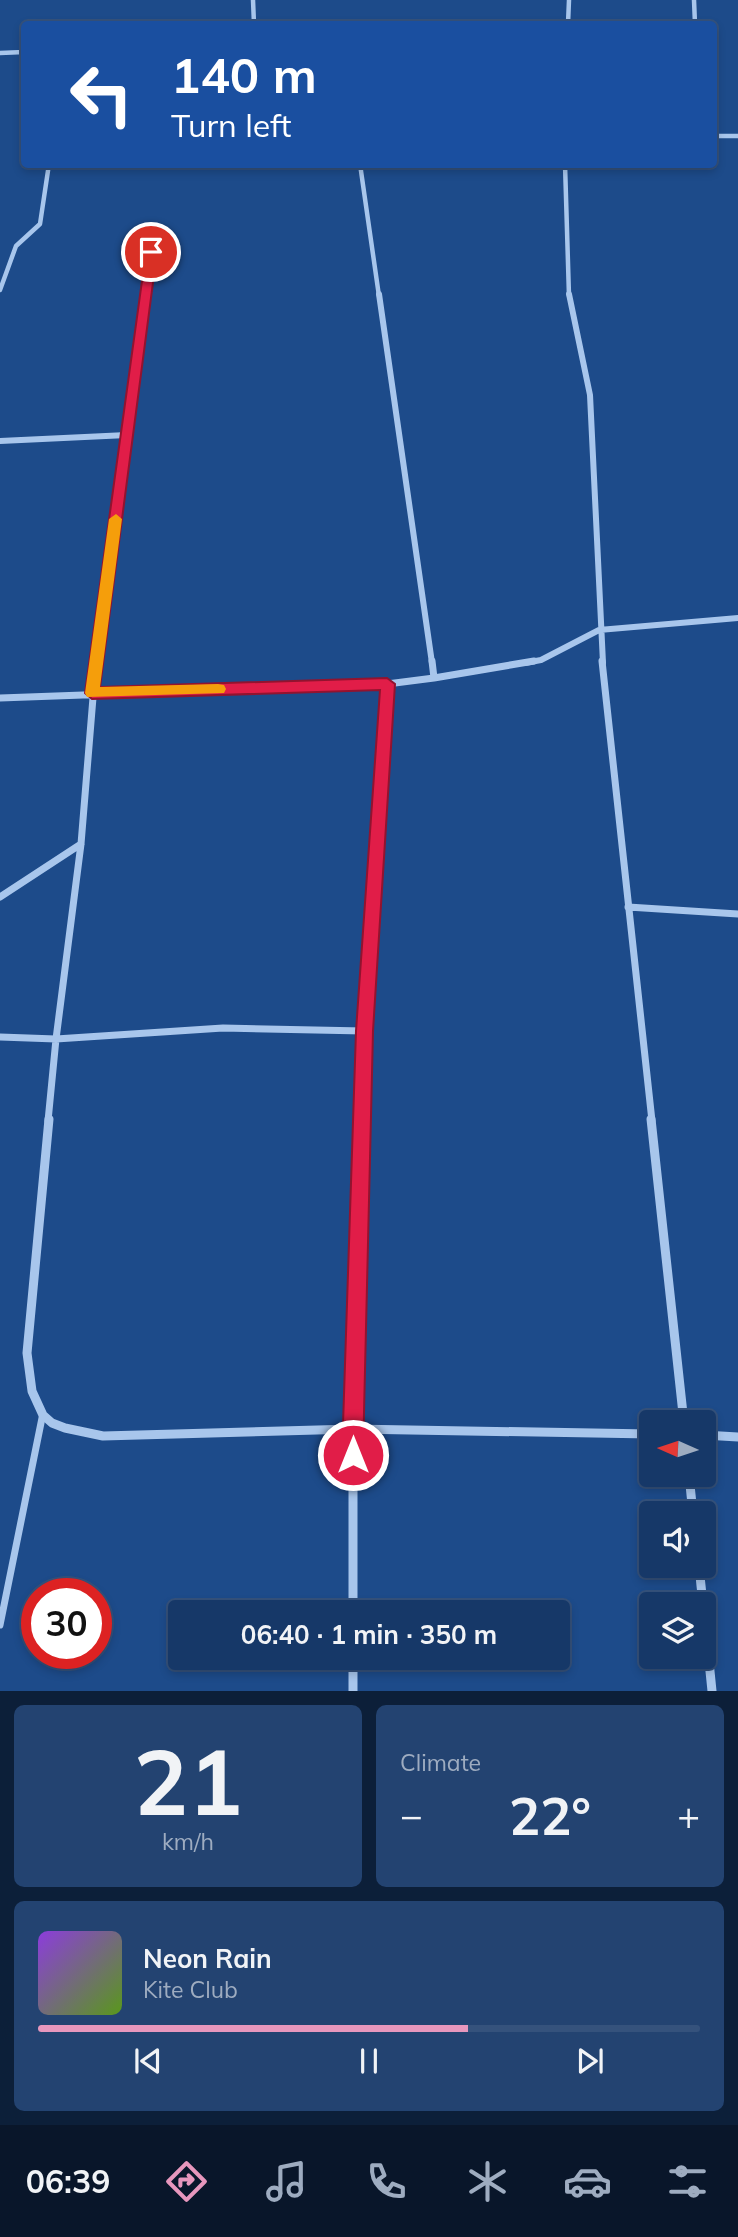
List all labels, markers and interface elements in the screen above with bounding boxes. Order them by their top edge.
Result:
text: 140 m [171,44,317,105]
icon: left [56,49,147,140]
text: Turn left [171,105,291,145]
pin [121,222,181,282]
icon: arrive [132,233,170,271]
north arrow [639,1410,716,1488]
map controls [639,1410,716,1669]
position arrow [316,1418,390,1492]
button: sound [639,1501,716,1578]
speed limit sign: 30 [21,1578,112,1669]
button: layers [639,1592,716,1669]
text: 06:40 · 1 min · 350 m [241,1618,497,1651]
text: 21 [133,1724,243,1838]
text: Climate [400,1748,481,1777]
text: 22° [509,1783,591,1848]
text: − [400,1791,423,1839]
text: + [677,1791,700,1839]
text: km/h [162,1827,214,1856]
text: Neon Rain [143,1942,272,1975]
text: Kite Club [143,1975,238,2004]
icon: previous [129,2042,167,2080]
icon: pause [350,2042,388,2080]
icon: next [571,2042,609,2080]
icon: directions [162,2157,211,2206]
icon: music [262,2157,311,2206]
icon: phone [362,2157,411,2206]
icon: climate [463,2157,512,2206]
icon: car [563,2157,612,2206]
icon: filters [663,2157,712,2206]
text: 06:39 [26,2161,110,2201]

